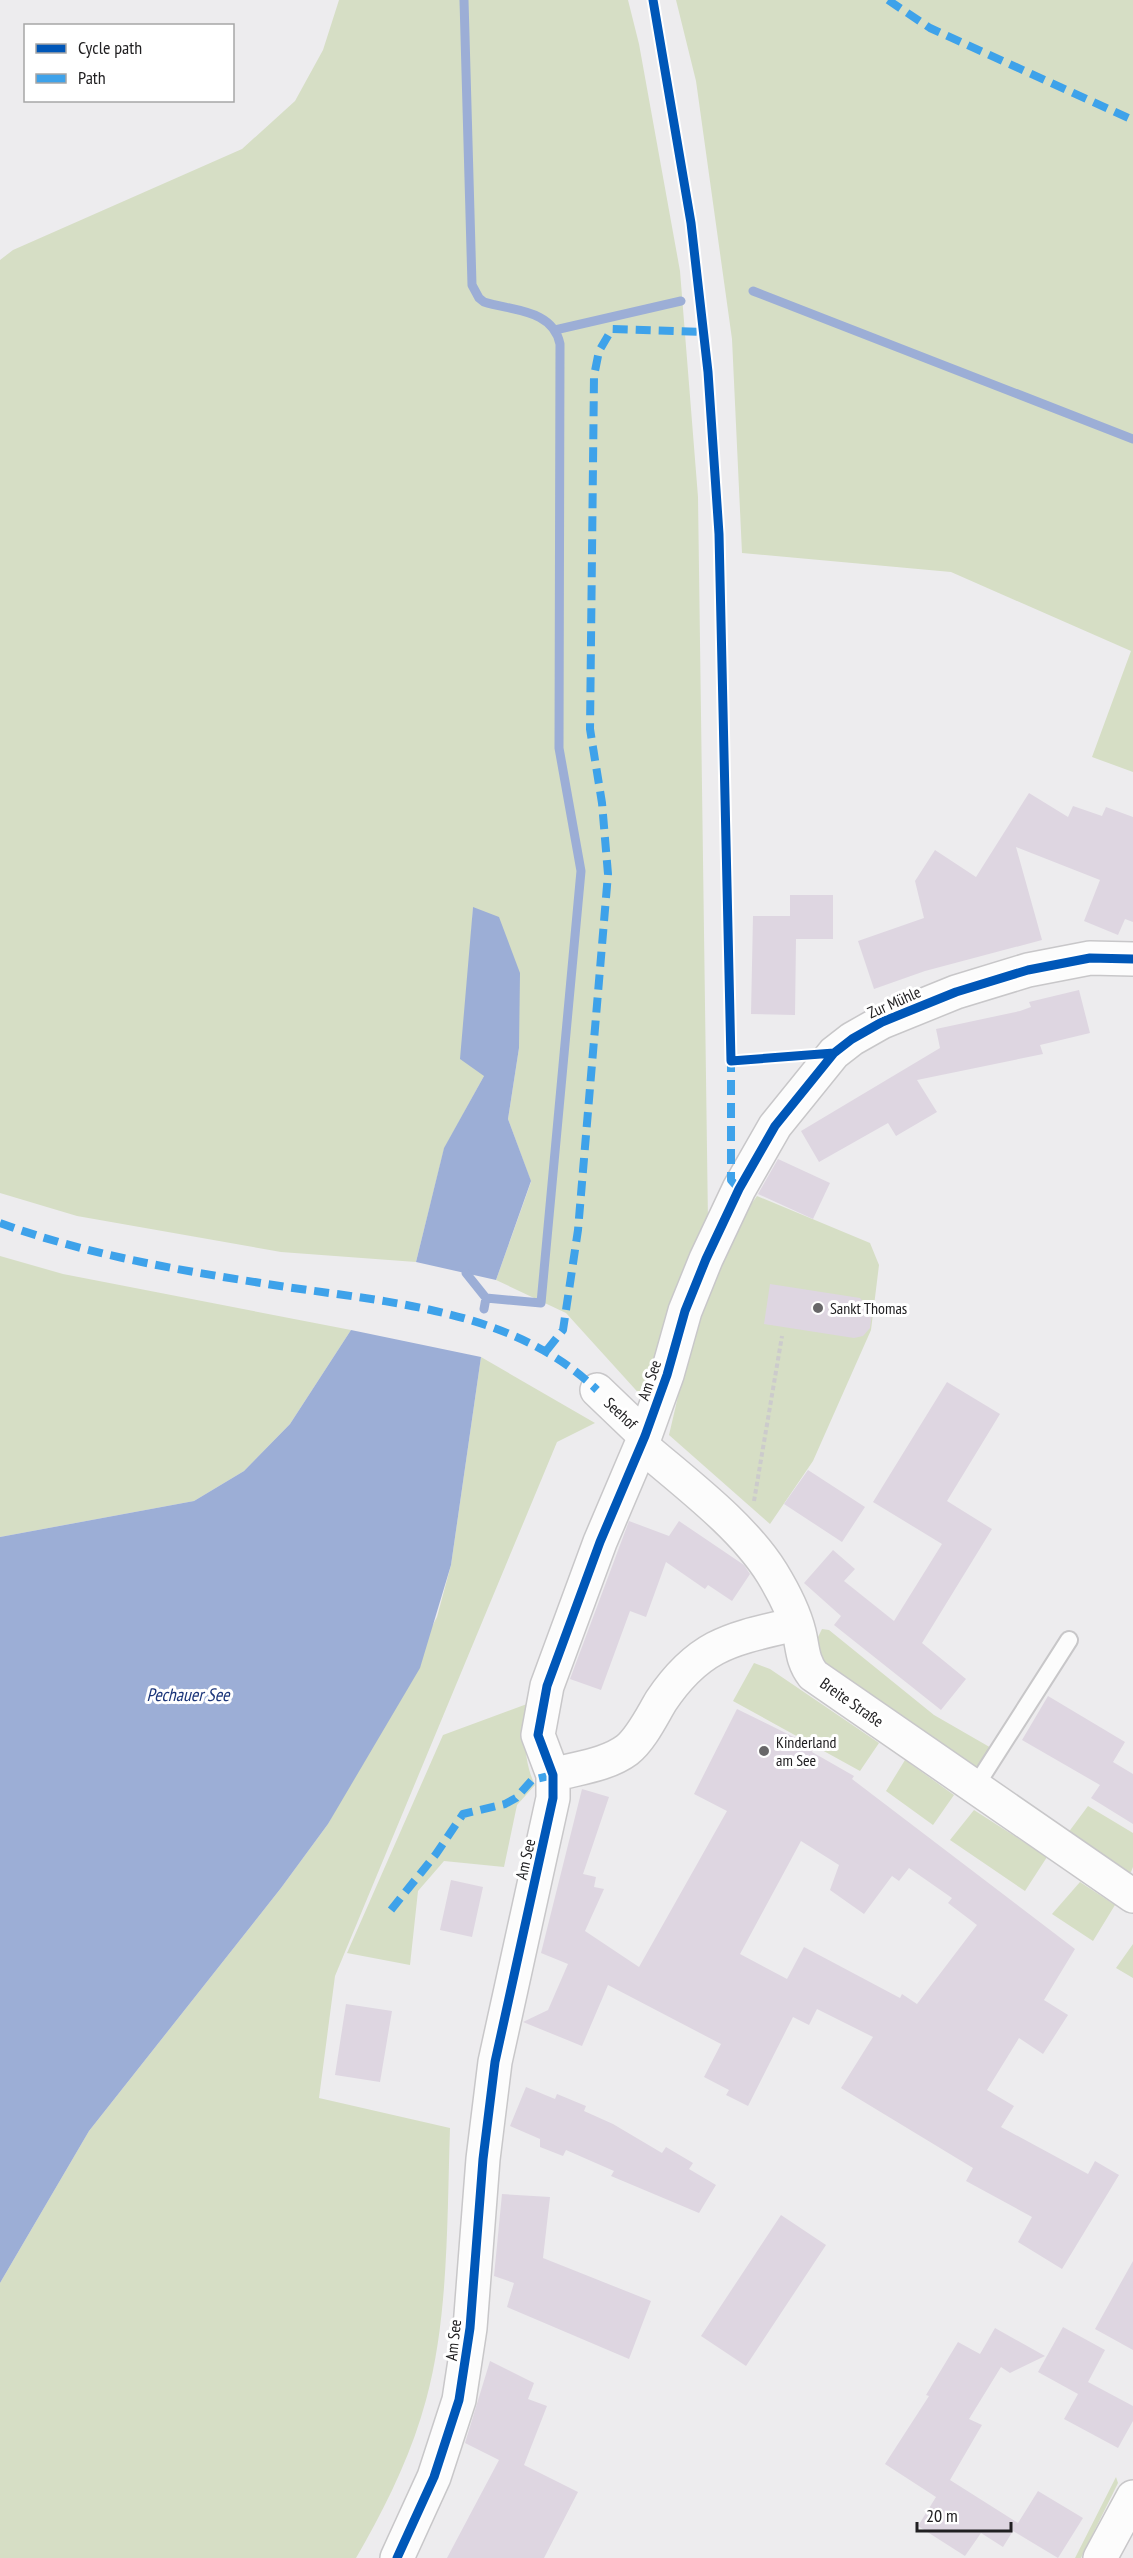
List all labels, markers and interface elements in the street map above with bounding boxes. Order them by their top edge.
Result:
legend [24,24,234,102]
text: Cycle path [78,36,142,59]
text: Path [78,66,106,89]
street label: Zur Mühle [864,981,924,1023]
place label: Sankt Thomas [830,1298,907,1318]
marker: Sankt Thomas [811,1301,825,1315]
street label: Am See [633,1357,665,1403]
street label: Seehof [600,1393,642,1434]
street label: Breite Straße [816,1673,888,1731]
water label: Pechauer See [147,1683,231,1706]
place label: Kinderland am See [776,1732,836,1770]
marker: Kinderland am See [757,1744,771,1758]
street label: Am See [511,1837,539,1881]
street label: Am See [441,2318,465,2362]
scale bar [917,2495,1012,2533]
text: 20 m [926,2504,958,2527]

